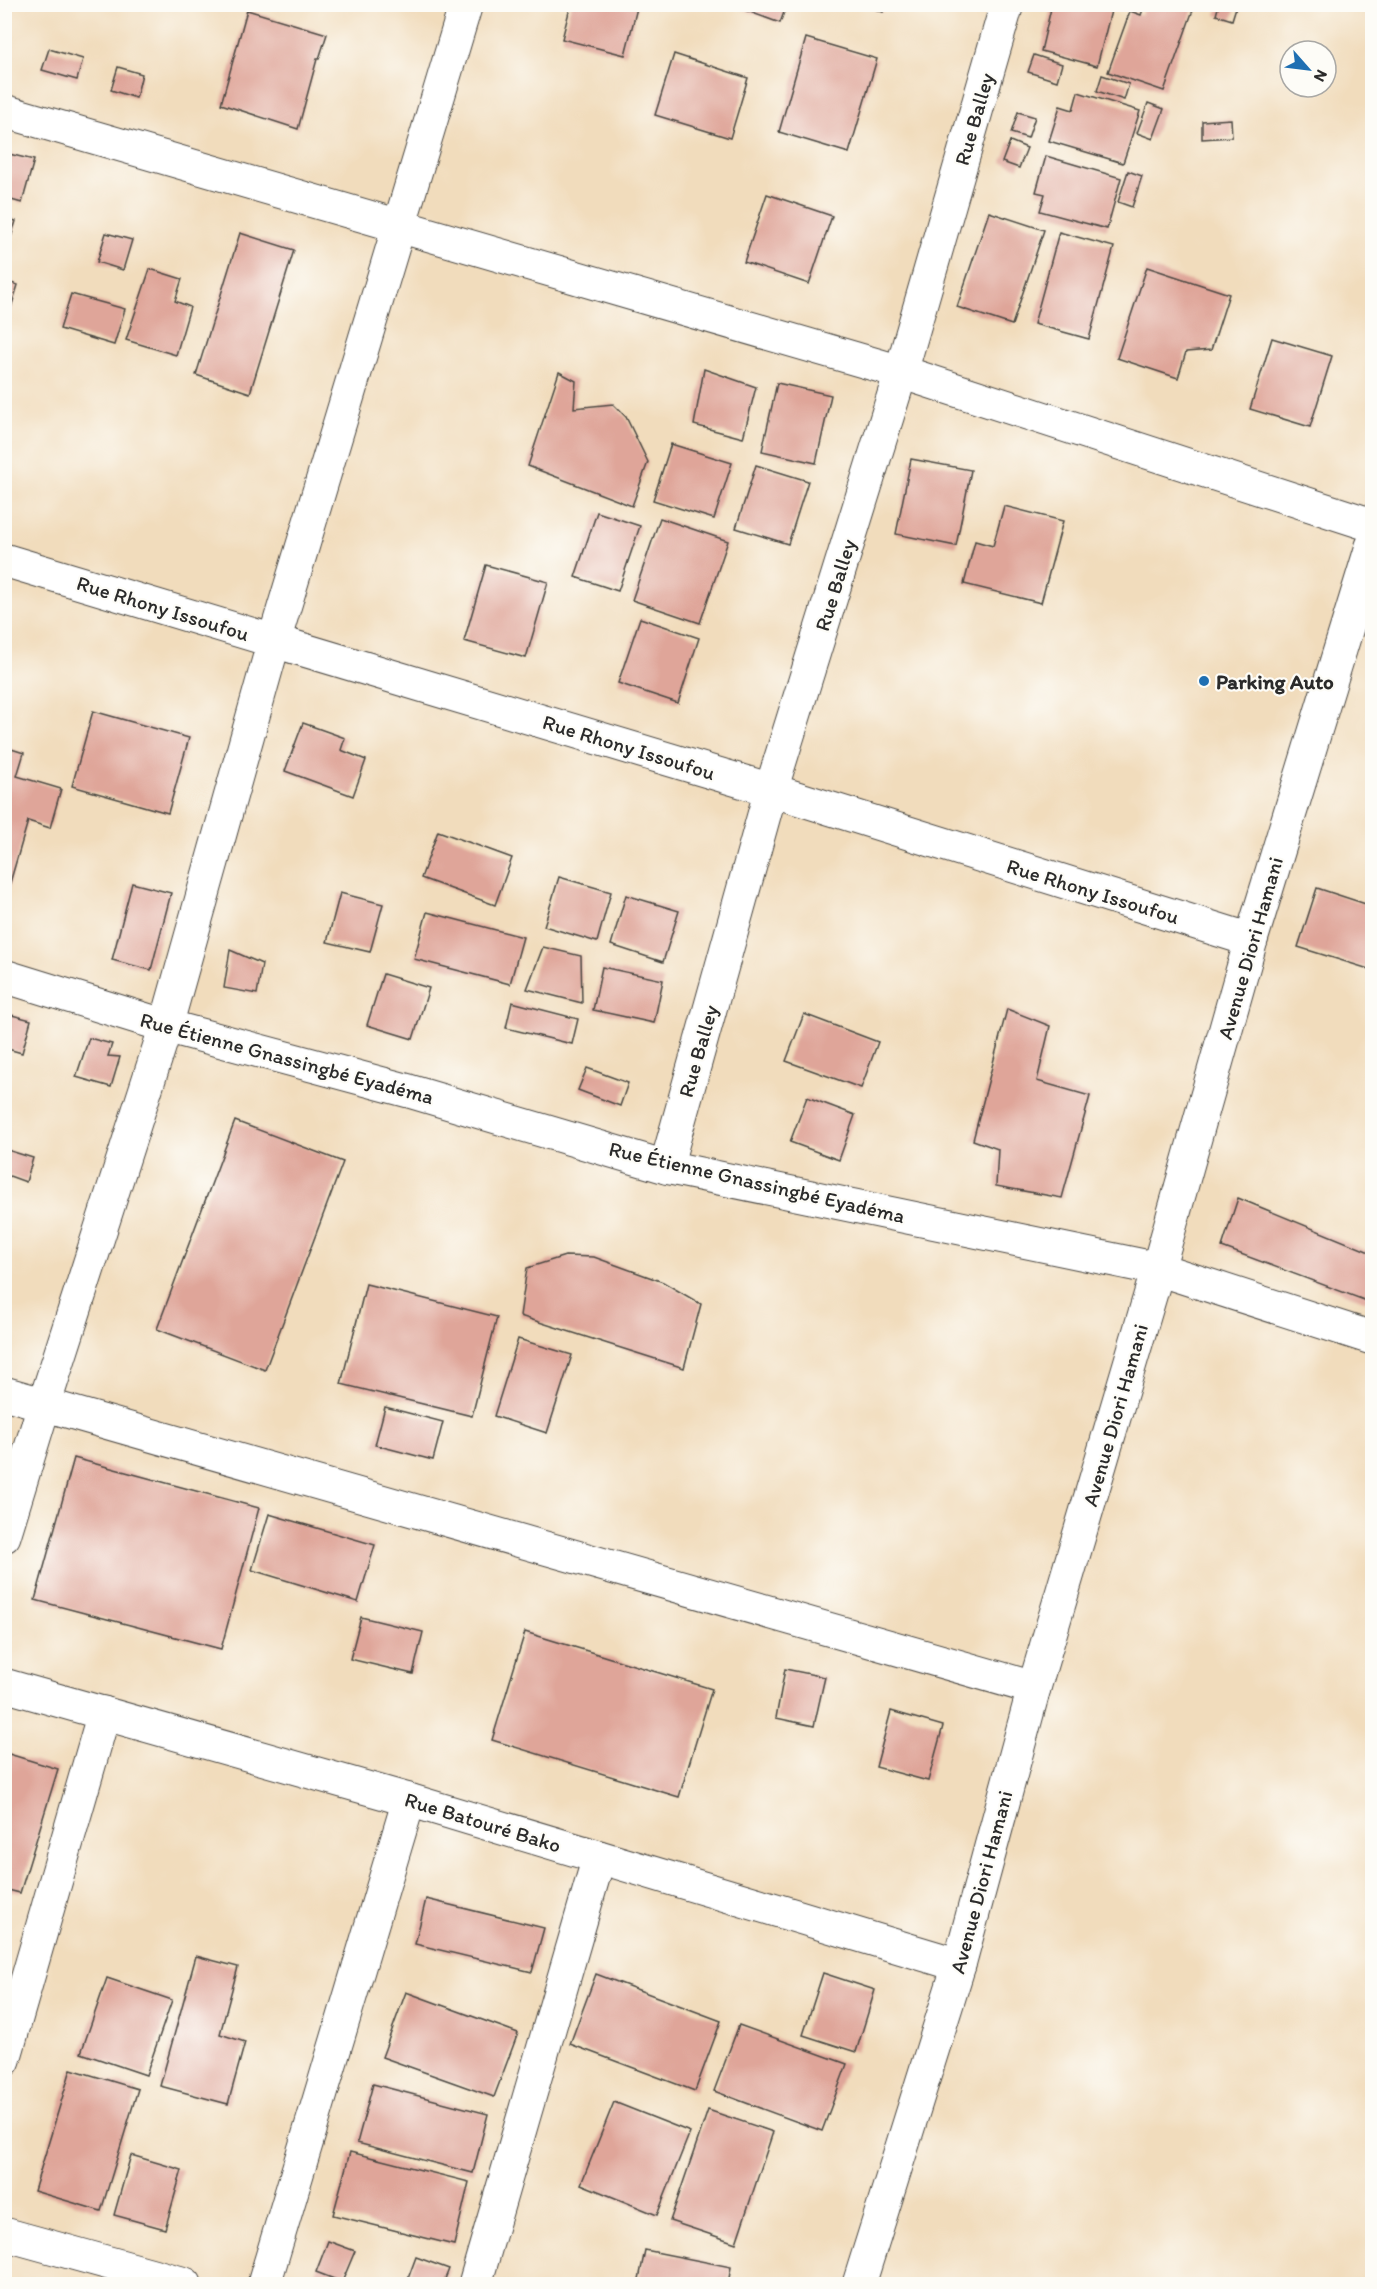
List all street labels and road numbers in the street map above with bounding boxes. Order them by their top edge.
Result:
street label: Rue Balley [949,70,999,168]
street label: Rue Balley [809,536,861,634]
street label: Rue Rhony Issoufou [74,570,253,646]
street label: Rue Rhony Issoufou [540,709,719,785]
street label: Rue Rhony Issoufou [1004,853,1183,929]
street label: Avenue Diori Hamani [1212,854,1288,1042]
street label: Rue Balley [673,1002,723,1100]
street label: Rue Étienne Gnassingbé Eyadéma [137,1007,437,1109]
street label: Rue Étienne Gnassingbé Eyadéma [607,1136,907,1228]
street label: Avenue Diori Hamani [1077,1321,1153,1509]
street label: Rue Batouré Bako [402,1786,564,1858]
street label: Avenue Diori Hamani [945,1788,1017,1976]

